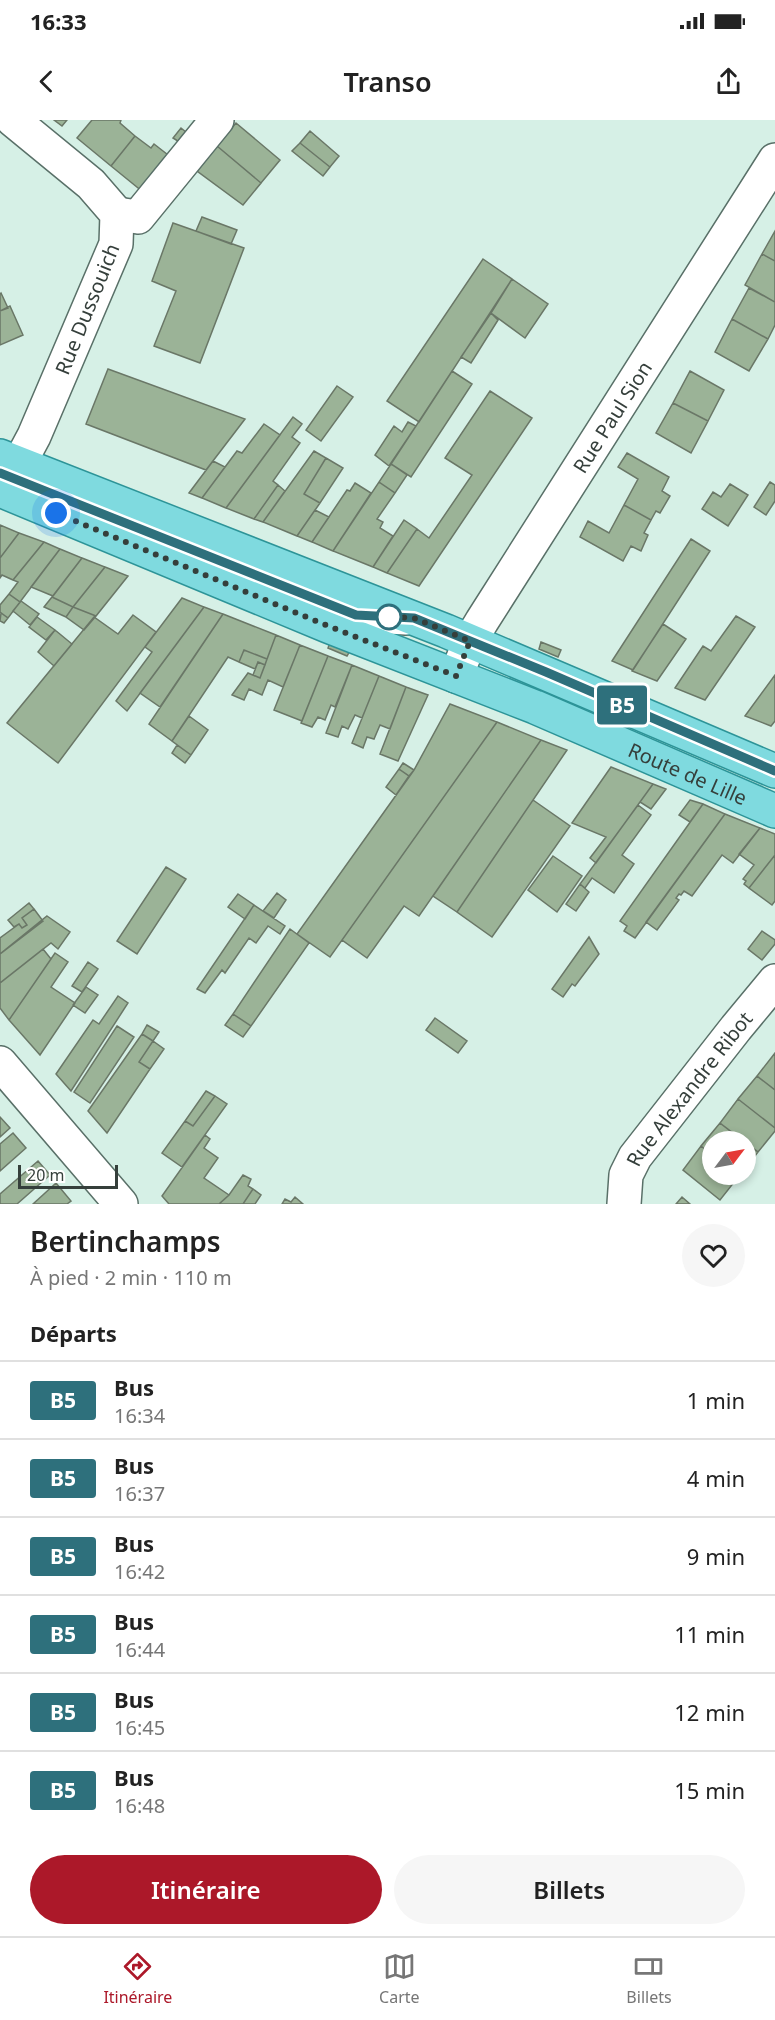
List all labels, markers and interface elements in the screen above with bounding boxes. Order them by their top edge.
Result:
text: 16:33 [30,6,87,36]
text: Transo [343,63,432,100]
icon: back [30,65,63,98]
icon: share [712,65,745,98]
street label: Rue Dussouich [48,240,126,378]
street label: Rue Paul Sion [566,356,658,478]
your location [41,498,71,528]
unlabelled marker [376,604,402,630]
line badge: B5 [595,686,649,724]
text: B5 [609,691,635,719]
street label: Route de Lille [624,736,751,811]
street label: Rue Alexandre Ribot [619,1005,758,1171]
north arrow [702,1131,756,1185]
map controls [702,1131,756,1185]
scale bar [18,1162,118,1190]
text: 20 m [27,1164,64,1186]
text: Bertinchamps [30,1222,221,1260]
button: heart [682,1224,745,1287]
text: À pied · 2 min · 110 m [30,1264,232,1291]
text: Départs [30,1318,117,1348]
text: Bus [114,1372,154,1402]
text: 1 min [687,1385,745,1415]
text: B5 [50,1386,76,1414]
text: 16:34 [114,1402,165,1429]
text: Bus [114,1450,154,1480]
text: 4 min [687,1463,745,1493]
text: B5 [50,1464,76,1492]
text: 16:37 [114,1480,165,1507]
text: Bus [114,1528,154,1558]
text: 9 min [687,1541,745,1571]
text: B5 [50,1542,76,1570]
text: 16:42 [114,1558,165,1585]
text: Bus [114,1606,154,1636]
text: 11 min [674,1619,745,1649]
text: B5 [50,1620,76,1648]
text: 16:44 [114,1636,165,1663]
text: Bus [114,1684,154,1714]
text: 12 min [674,1697,745,1727]
text: B5 [50,1698,76,1726]
text: 16:45 [114,1714,165,1741]
text: Bus [114,1762,154,1792]
text: 15 min [674,1775,745,1805]
text: B5 [50,1776,76,1804]
text: 16:48 [114,1792,165,1819]
button: Itinéraire [30,1855,382,1924]
button: Billets [394,1855,745,1924]
tab: Itinéraire [103,1950,172,2008]
tab: Carte [379,1950,420,2008]
tab: Billets [626,1950,672,2008]

